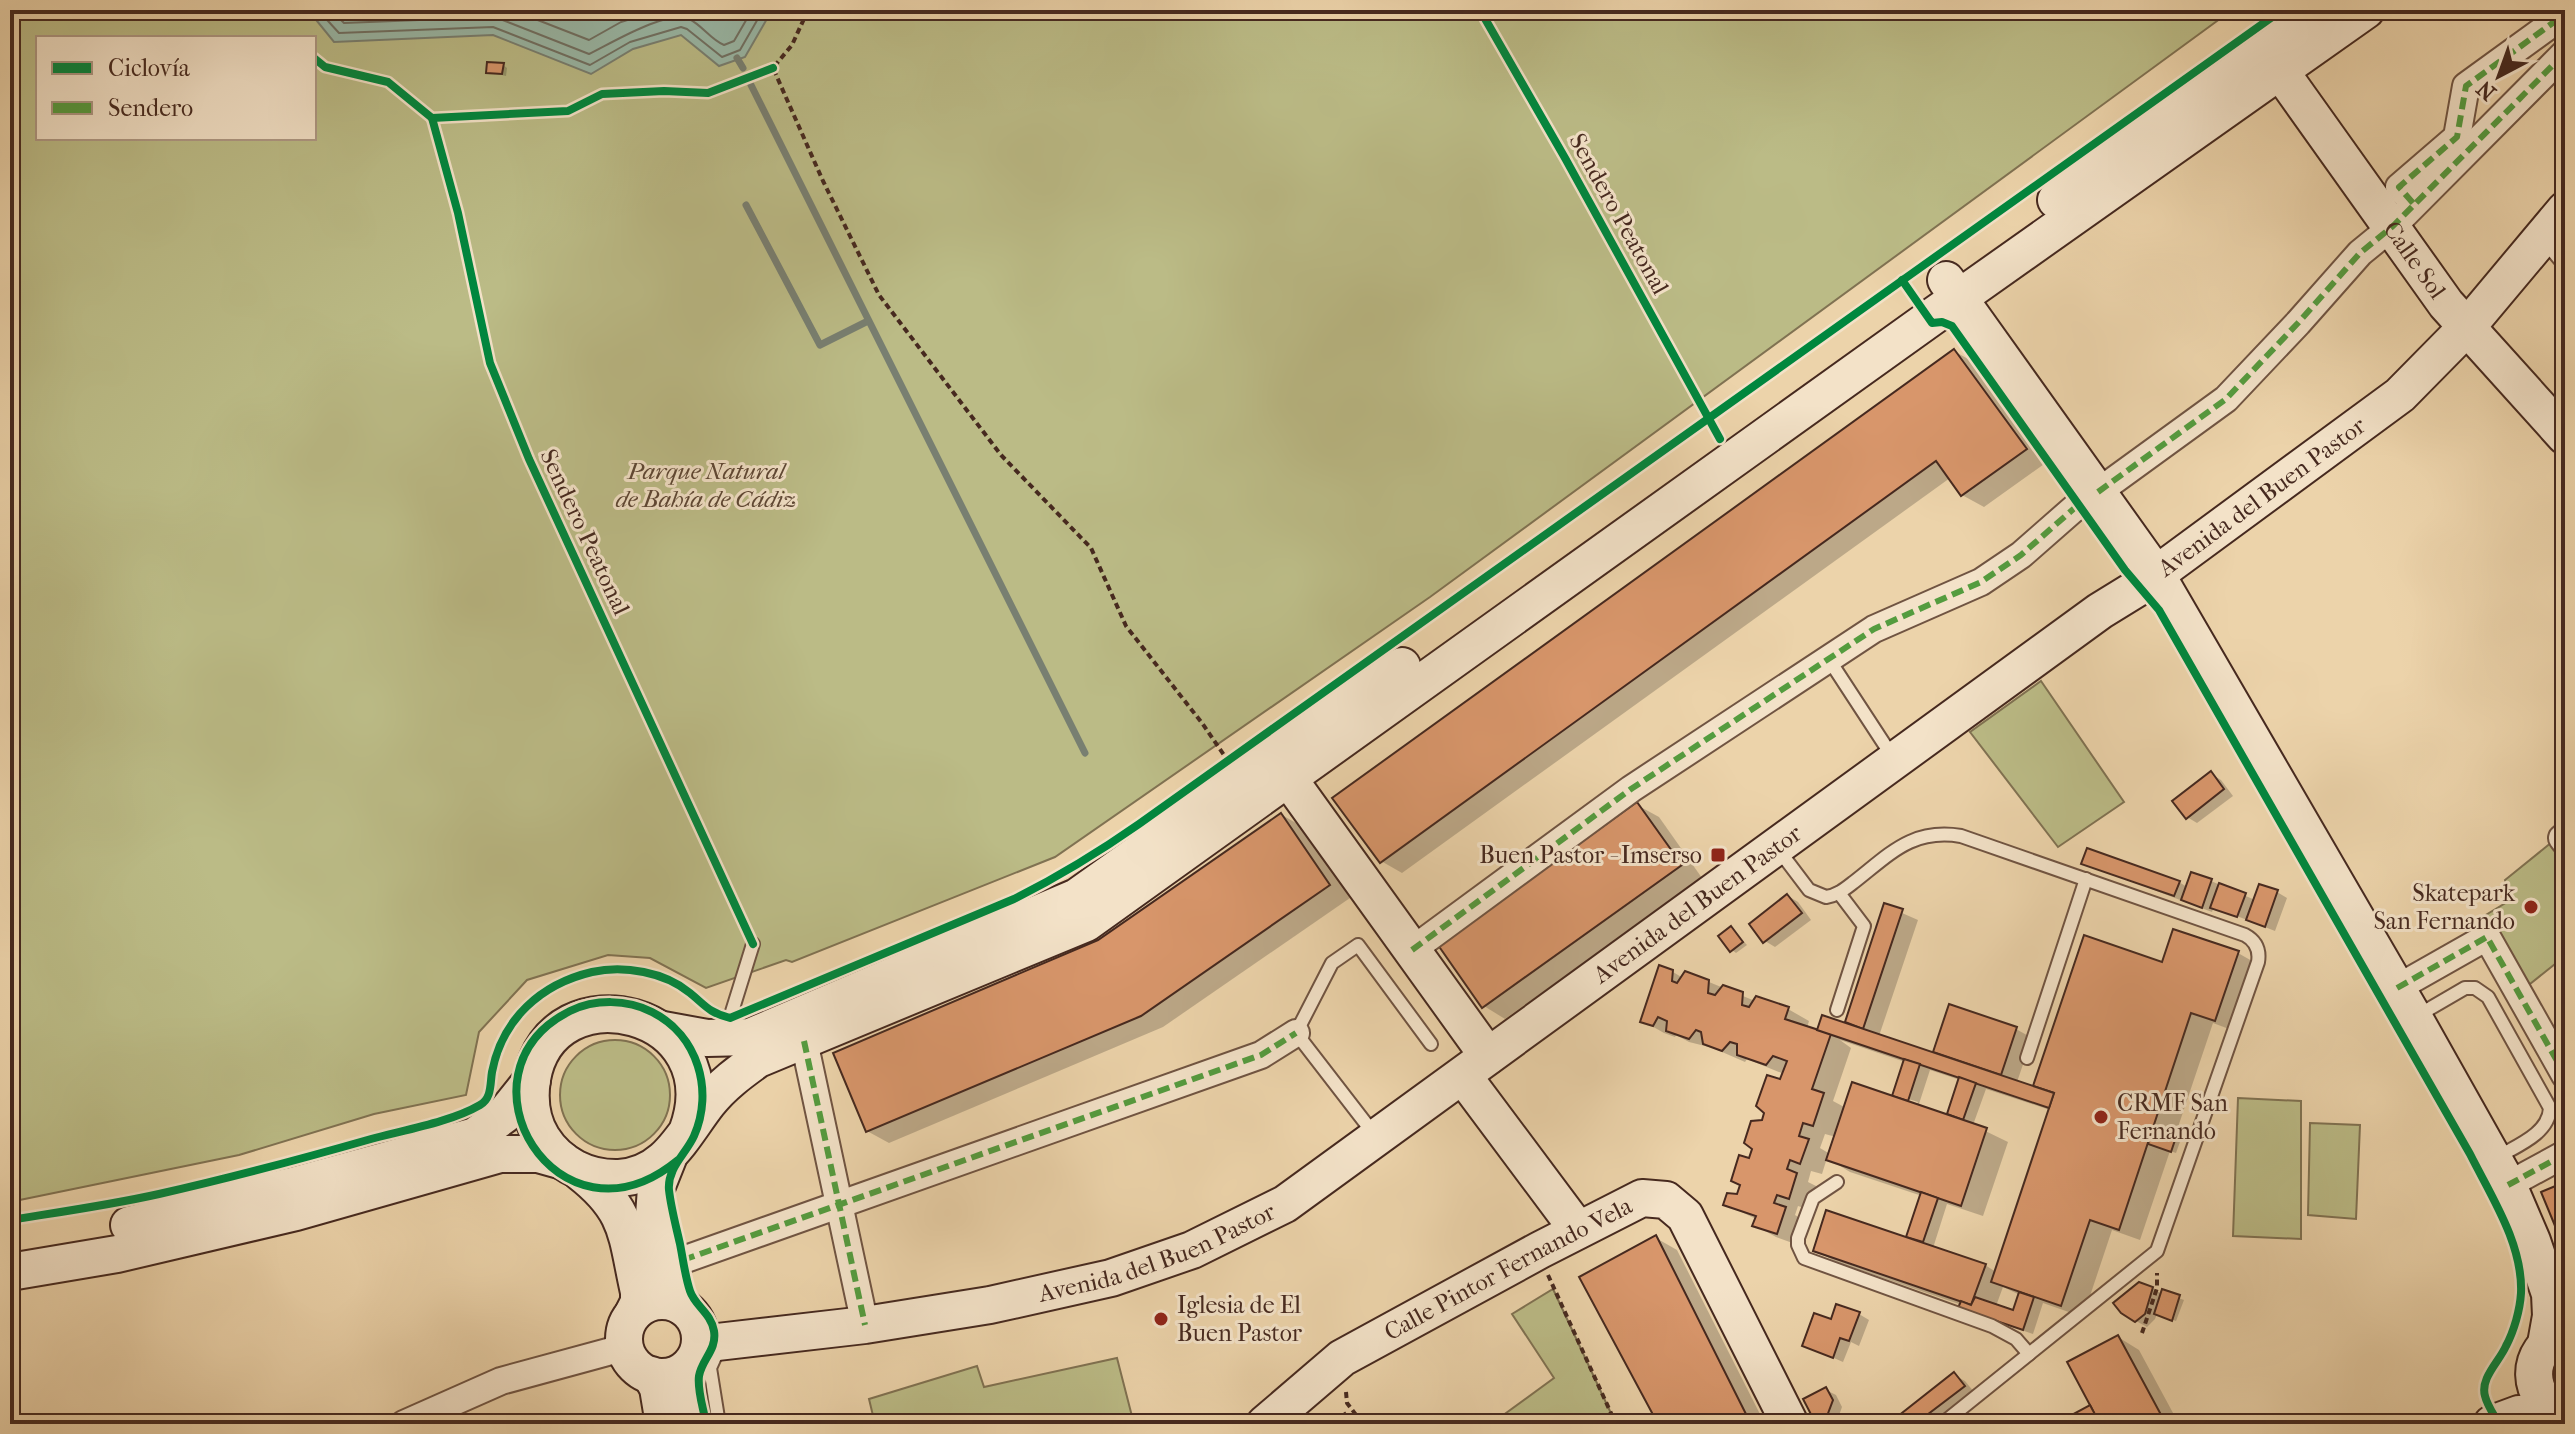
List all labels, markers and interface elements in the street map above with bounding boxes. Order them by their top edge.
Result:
legend [36,36,316,140]
north arrow [2459,36,2539,116]
text: Ciclovía [108,54,191,82]
text: N [2471,75,2501,106]
text: Sendero [108,94,193,122]
street label: Sendero Peatonal [1563,129,1675,300]
street label: Calle Sol [2378,216,2452,304]
street label: Avenida del Buen Pastor [2152,411,2371,583]
street label: Sendero Peatonal [534,445,636,620]
park label: Parque Natural de Bahía de Cádiz [616,457,796,513]
street label: Avenida del Buen Pastor [1587,819,1807,990]
place label: Buen Pastor - Imserso [1479,841,1702,869]
marker: Buen Pastor - Imserso [1709,846,1727,864]
place label: Skatepark San Fernando [2373,879,2516,935]
marker: Skatepark San Fernando [2522,898,2540,916]
place label: CRMF San Fernando [2117,1089,2228,1145]
marker: CRMF San Fernando [2092,1108,2110,1126]
street label: Calle Pintor Fernando Vela [1379,1191,1637,1346]
street label: Avenida del Buen Pastor [1035,1197,1280,1308]
place label: Iglesia de El Buen Pastor [1177,1291,1303,1347]
marker: Iglesia de El Buen Pastor [1152,1310,1170,1328]

